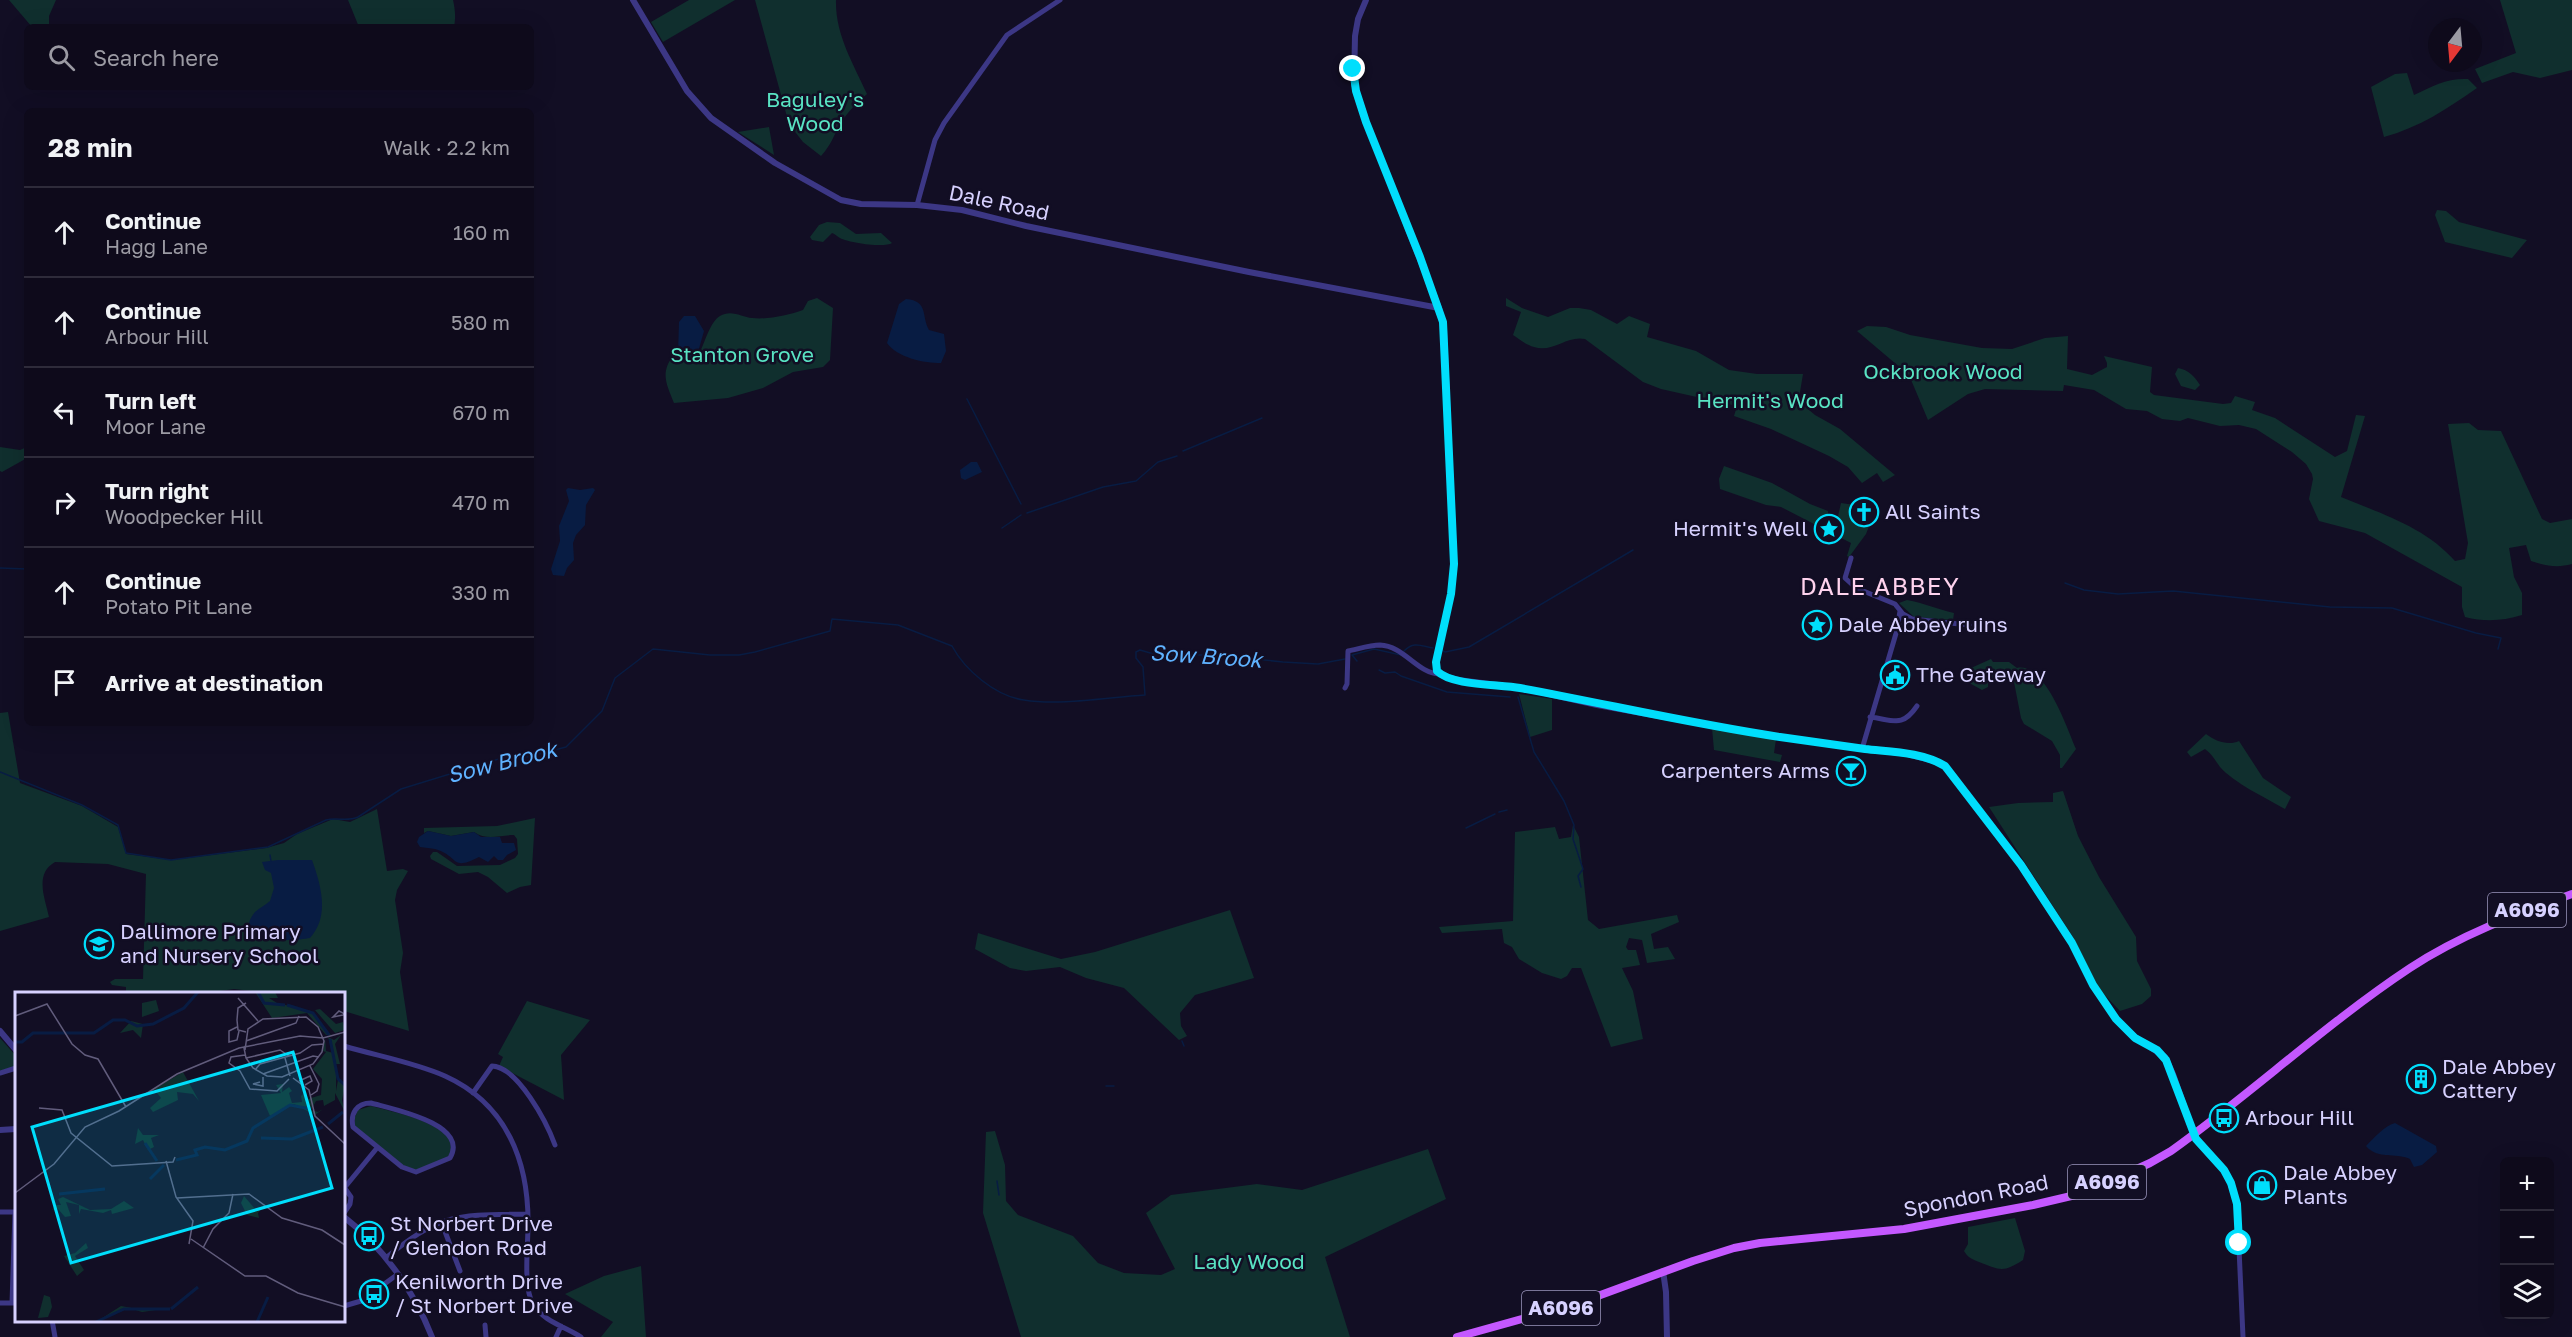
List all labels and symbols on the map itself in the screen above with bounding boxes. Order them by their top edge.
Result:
north arrow [2428,18,2482,72]
route end [1339,55,1365,81]
park label: Baguley's Wood [766,86,864,136]
street label: Dale Road [947,179,1052,225]
park label: Stanton Grove [670,341,814,367]
park label: Ockbrook Wood [1863,358,2023,384]
park label: Hermit's Wood [1696,387,1844,413]
church icon: All Saints [1848,496,1880,528]
place label: All Saints [1885,498,1981,524]
place icon: Hermit's Well [1813,513,1845,545]
place label: Hermit's Well [1673,515,1808,541]
district label: DALE ABBEY [1800,571,1960,600]
place icon: Dale Abbey ruins [1801,609,1833,641]
place label: Dale Abbey ruins [1838,611,2008,637]
water label: Sow Brook [1149,638,1266,673]
public building icon: The Gateway [1879,659,1911,691]
place label: The Gateway [1916,661,2046,687]
water label: Sow Brook [444,734,562,788]
bar icon: Carpenters Arms [1835,755,1867,787]
place label: Carpenters Arms [1661,757,1830,783]
road number: A6096 [2488,893,2566,927]
place label: Dallimore Primary and Nursery School [120,918,319,968]
school or university icon: Dallimore Primary and Nursery School [83,928,115,960]
inset map [15,992,345,1322]
place label: Dale Abbey Cattery [2442,1053,2556,1103]
building icon: Dale Abbey Cattery [2405,1063,2437,1095]
bus stop icon: Arbour Hill [2208,1102,2240,1134]
place label: Arbour Hill [2245,1104,2354,1130]
place label: Dale Abbey Plants [2283,1159,2397,1209]
road number: A6096 [2068,1165,2146,1199]
street label: Spondon Road [1901,1168,2050,1222]
shop icon: Dale Abbey Plants [2246,1169,2278,1201]
place label: St Norbert Drive / Glendon Road [390,1210,553,1260]
bus stop icon: St Norbert Drive / Glendon Road [353,1220,385,1252]
route start [2225,1229,2251,1255]
park label: Lady Wood [1193,1248,1305,1274]
place label: Kenilworth Drive / St Norbert Drive [395,1268,573,1318]
bus stop icon: Kenilworth Drive / St Norbert Drive [358,1278,390,1310]
road number: A6096 [1522,1291,1600,1325]

